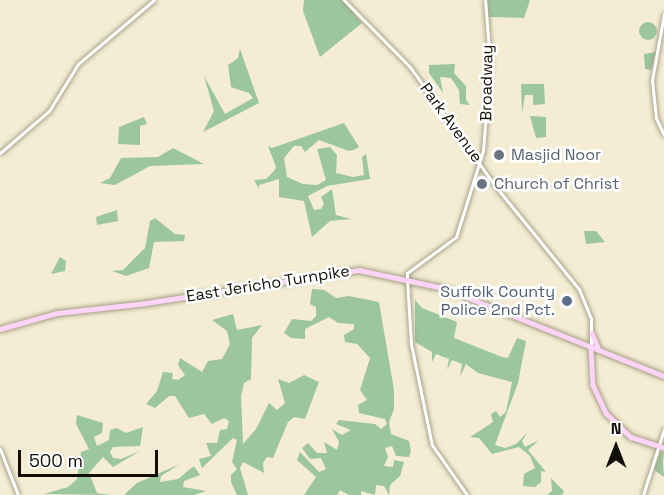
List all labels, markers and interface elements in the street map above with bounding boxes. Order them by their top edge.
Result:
street label: Broadway [477,44,497,122]
street label: Park Avenue [416,79,486,167]
place label: Masjid Noor [511,145,601,165]
marker: Masjid Noor [492,148,506,162]
place label: Church of Christ [494,174,619,194]
marker: Church of Christ [475,177,489,191]
street label: East Jericho Turnpike [185,262,351,306]
place label: Suffolk County Police 2nd Pct. [440,282,555,320]
marker: Suffolk County Police 2nd Pct. [560,294,574,308]
north arrow [586,417,646,477]
text: N [611,418,621,439]
scale bar [21,438,160,476]
text: 500 m [29,449,83,472]

